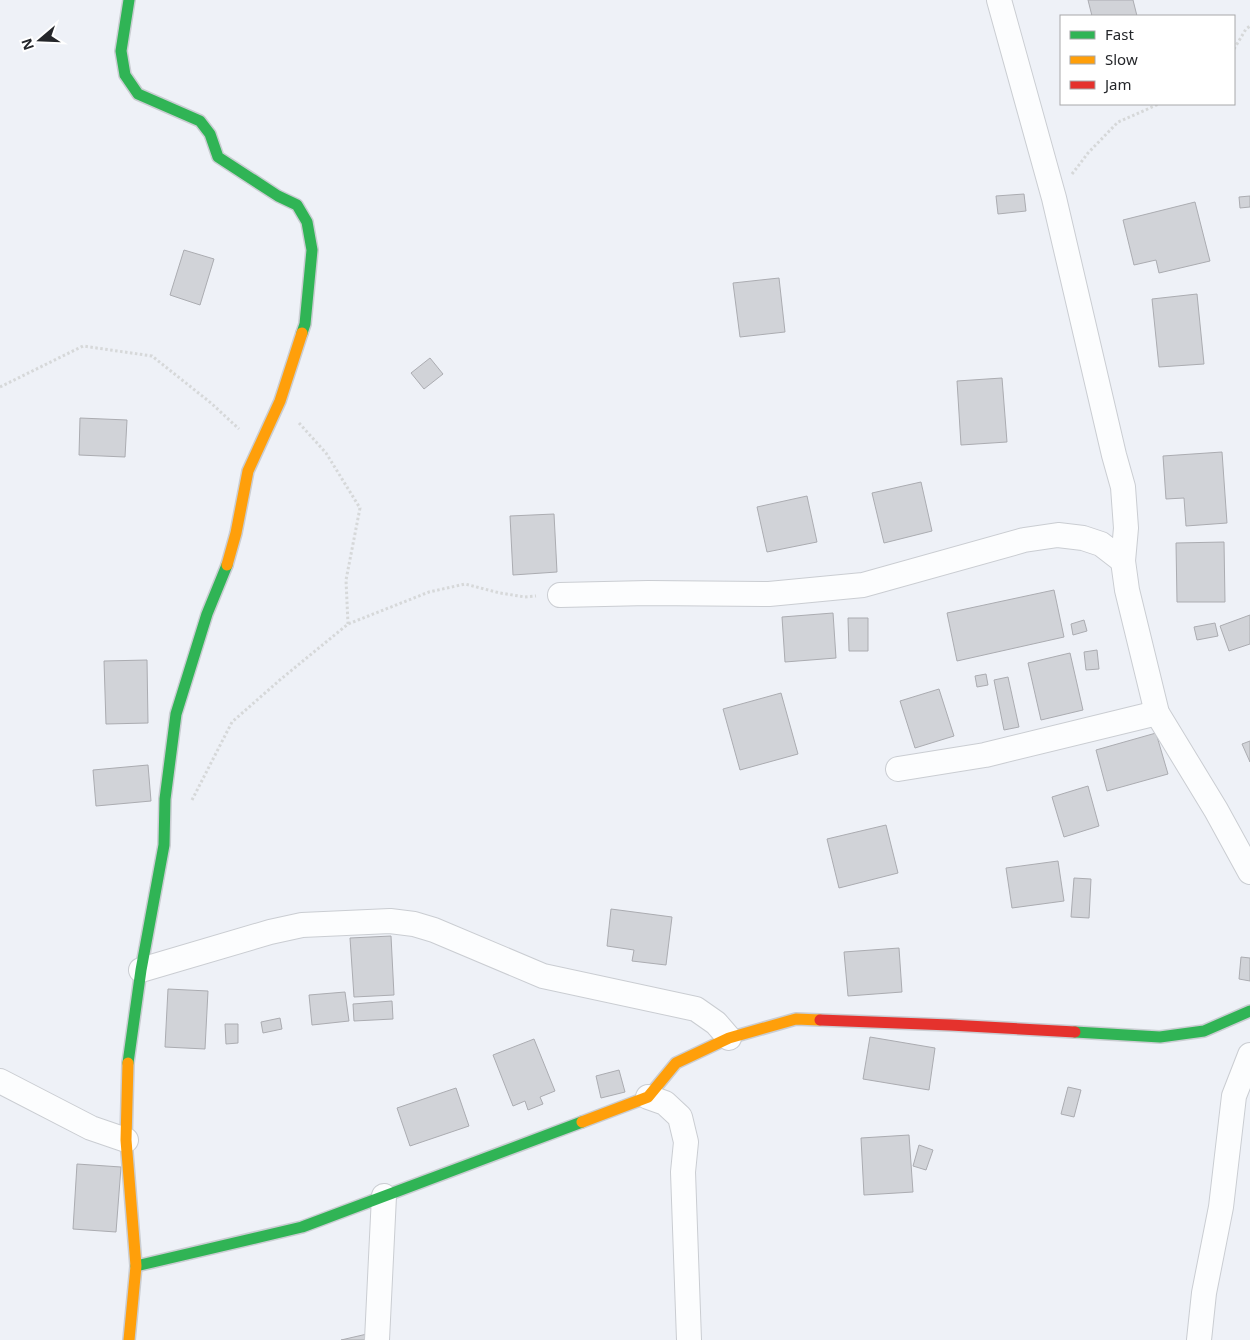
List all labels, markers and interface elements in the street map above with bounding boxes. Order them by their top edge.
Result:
north arrow [15,15,65,65]
legend [1060,15,1235,105]
text: Fast [1105,24,1134,44]
text: N [16,36,38,53]
text: Slow [1105,49,1138,69]
text: Jam [1103,74,1132,94]

